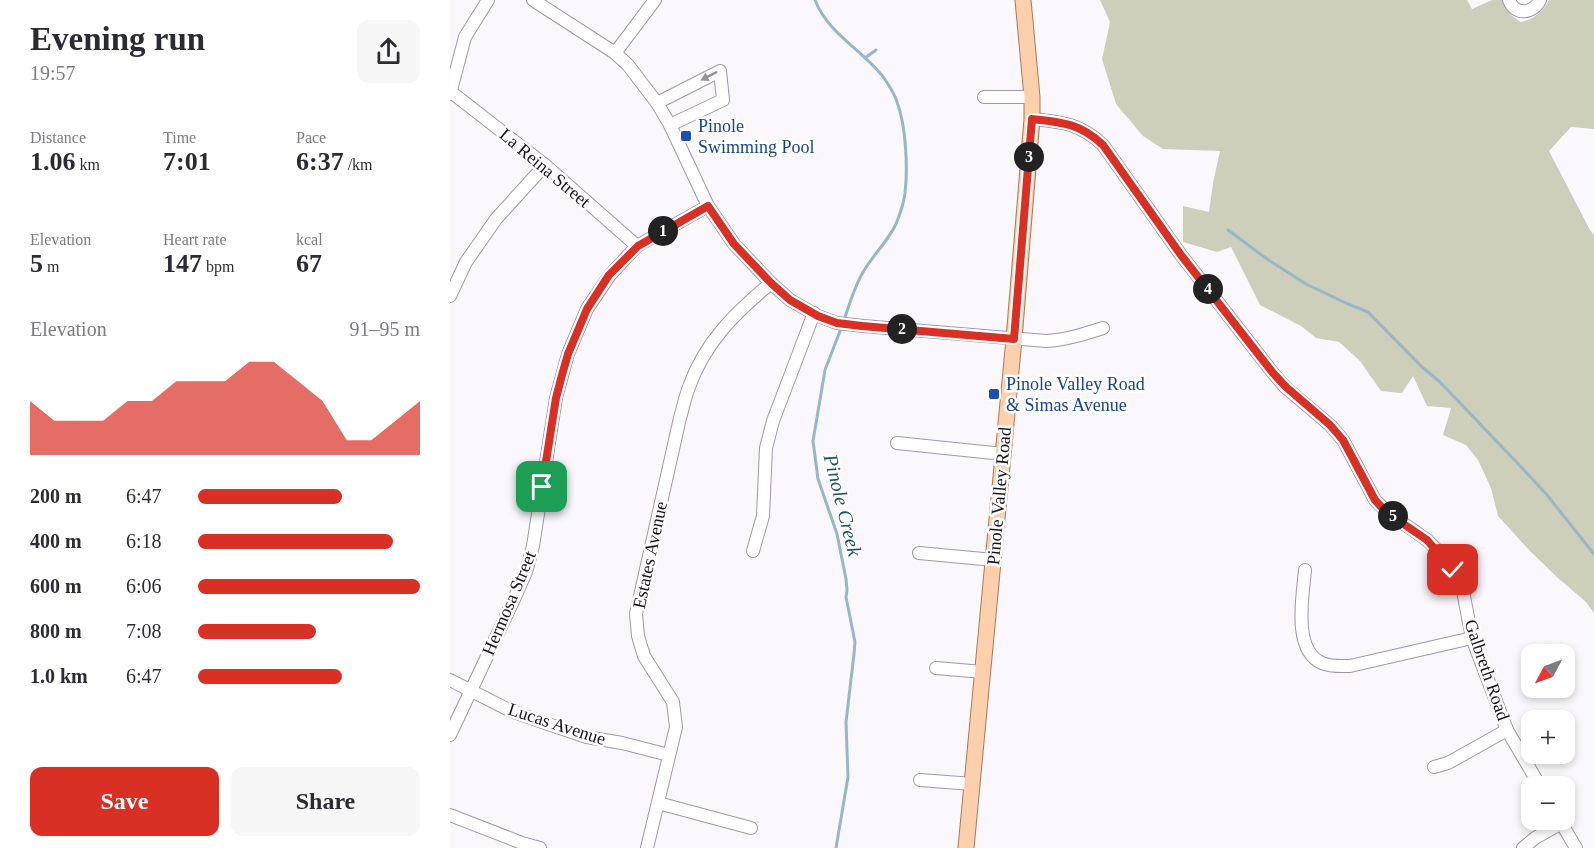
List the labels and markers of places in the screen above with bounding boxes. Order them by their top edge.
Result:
place label: Pinole Swimming Pool [698,116,815,157]
marker: Pinole Swimming Pool [679,129,693,143]
pin: 3 [1014,142,1044,172]
pin: 1 [648,216,678,246]
pin: 4 [1193,274,1223,304]
pin: 2 [887,314,917,344]
place label: Pinole Valley Road & Simas Avenue [1006,374,1145,415]
marker: Pinole Valley Road & Simas Avenue [987,387,1001,401]
pin [516,461,567,512]
pin: 5 [1378,501,1408,531]
pin [1427,544,1478,595]

